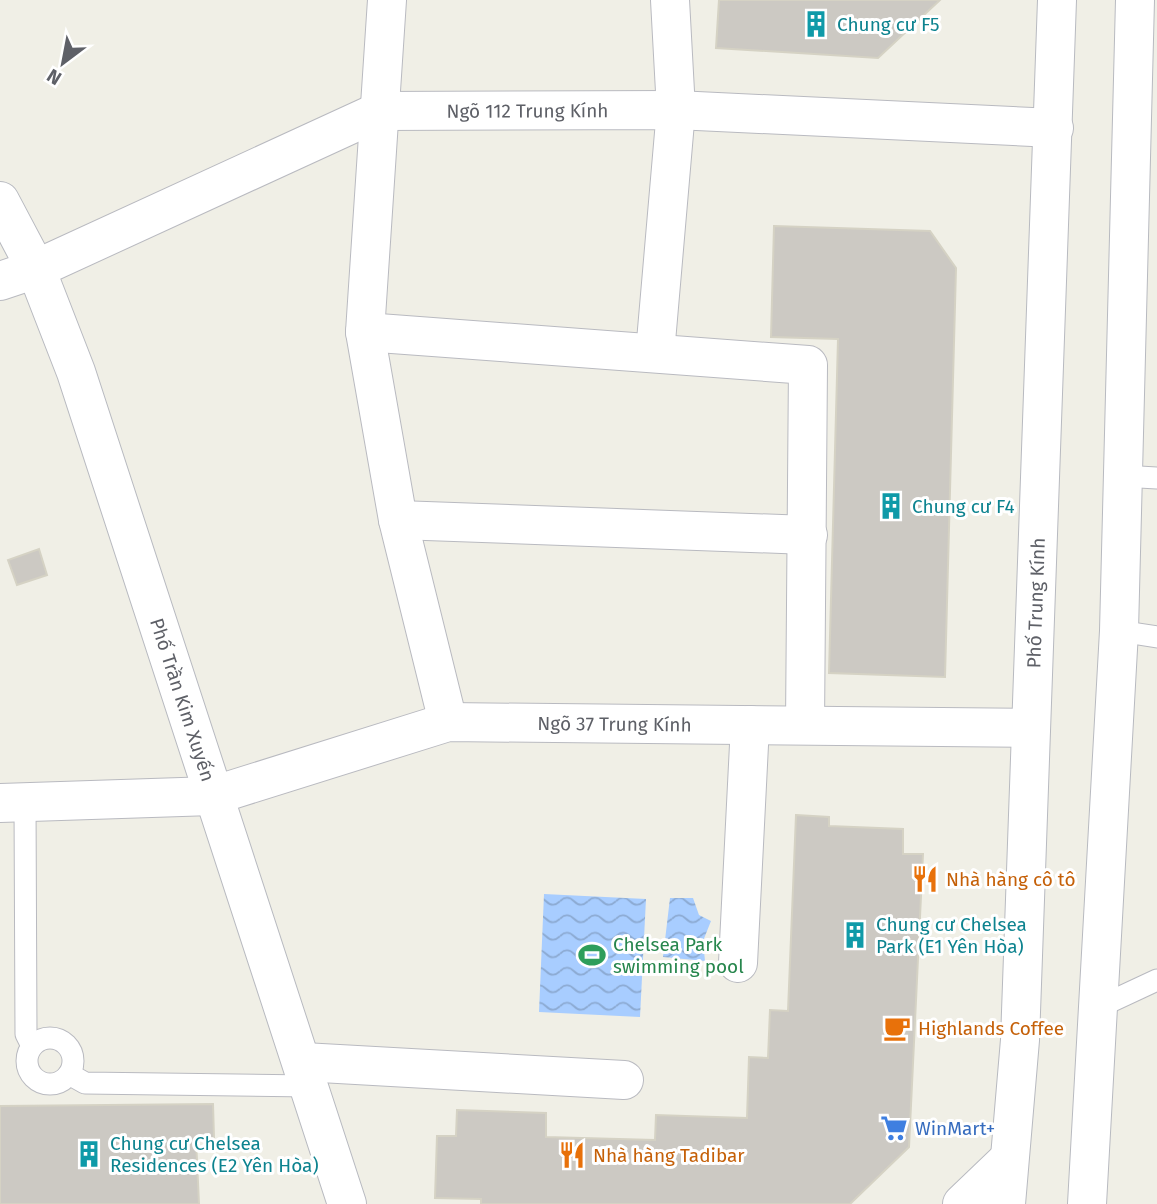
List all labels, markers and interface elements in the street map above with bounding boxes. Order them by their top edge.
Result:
building icon: Chung cư F5 [801,9,831,39]
place label: Chung cư F5 [837,13,940,36]
north arrow [28,28,98,98]
text: N [43,64,66,90]
street label: Ngõ 112 Trung Kính [446,99,609,122]
building icon: Chung cư F4 [876,491,906,521]
place label: Chung cư F4 [912,495,1015,518]
street label: Phố Trung Kính [1022,537,1049,669]
street label: Phố Trần Kim Xuyến [145,615,220,784]
street label: Ngõ 37 Trung Kính [537,711,692,736]
restaurant icon: Nhà hàng cô tô [910,864,940,894]
place label: Nhà hàng cô tô [946,868,1076,891]
place label: Chung cư Chelsea Park (E1 Yên Hòa) [876,913,1027,958]
building icon: Chung cư Chelsea Park (E1 Yên Hòa) [840,920,870,950]
place label: Chelsea Park swimming pool [613,933,744,978]
sports icon: Chelsea Park swimming pool [577,940,607,970]
cafe icon: Highlands Coffee [882,1013,912,1043]
place label: Highlands Coffee [918,1017,1064,1040]
supermarket icon: WinMart+ [879,1113,909,1143]
place label: WinMart+ [915,1117,995,1140]
place label: Chung cư Chelsea Residences (E2 Yên Hòa) [110,1132,319,1177]
building icon: Chung cư Chelsea Residences (E2 Yên Hòa) [74,1139,104,1169]
restaurant icon: Nhà hàng Tadibar [557,1140,587,1170]
place label: Nhà hàng Tadibar [593,1144,745,1167]

